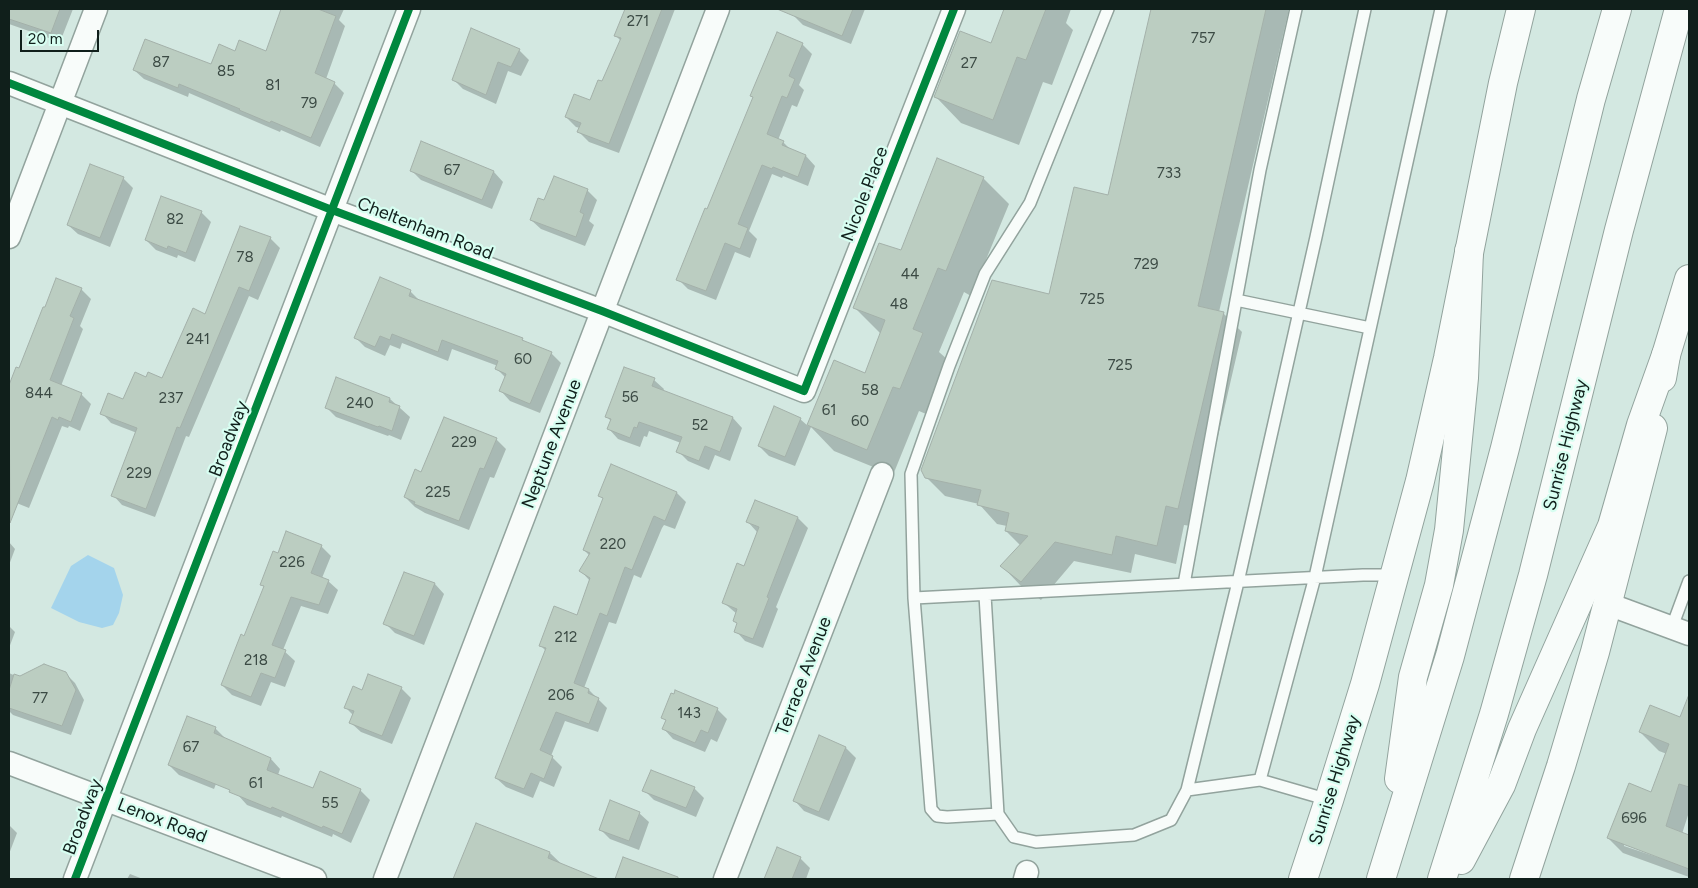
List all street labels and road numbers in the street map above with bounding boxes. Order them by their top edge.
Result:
street label: Nicole Place [837,144,893,244]
street label: Cheltenham Road [354,193,496,265]
street label: Neptune Avenue [517,376,587,512]
street label: Sunrise Highway [1539,377,1593,513]
street label: Broadway [205,398,253,480]
street label: Terrace Avenue [772,614,836,738]
street label: Sunrise Highway [1305,712,1365,848]
street label: Broadway [59,776,107,858]
street label: Lenox Road [114,794,210,848]

